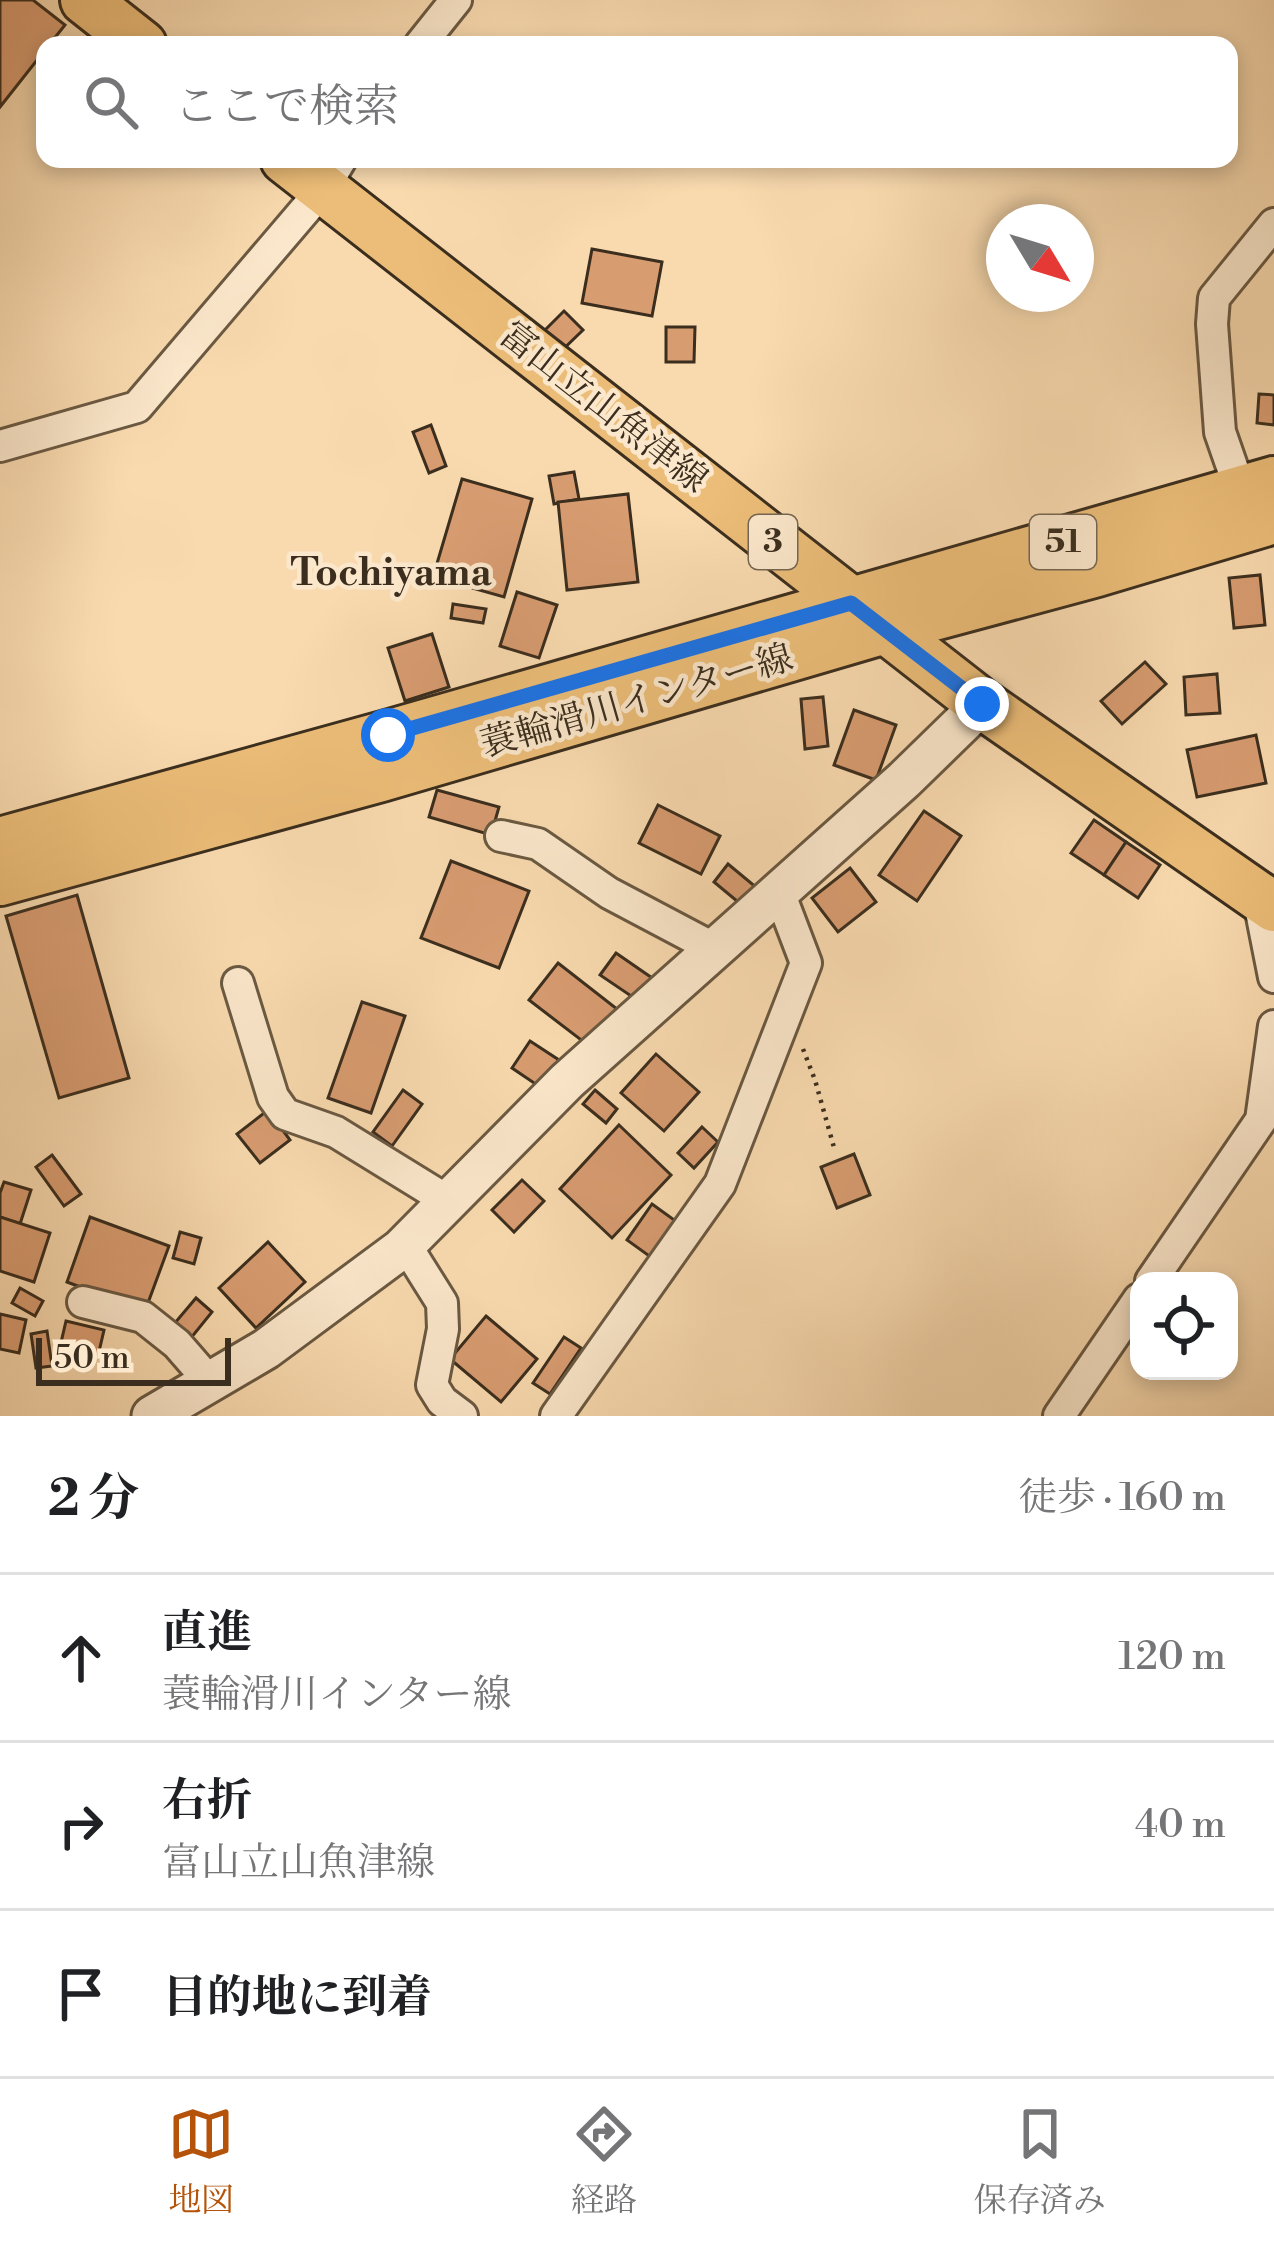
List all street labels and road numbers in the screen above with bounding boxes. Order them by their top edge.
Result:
street label: 富山立山魚津線 [490,313,716,503]
road number: 3 [749,515,797,569]
road number: 51 [1030,515,1096,569]
street label: 蓑輪滑川インター線 [476,636,798,768]

